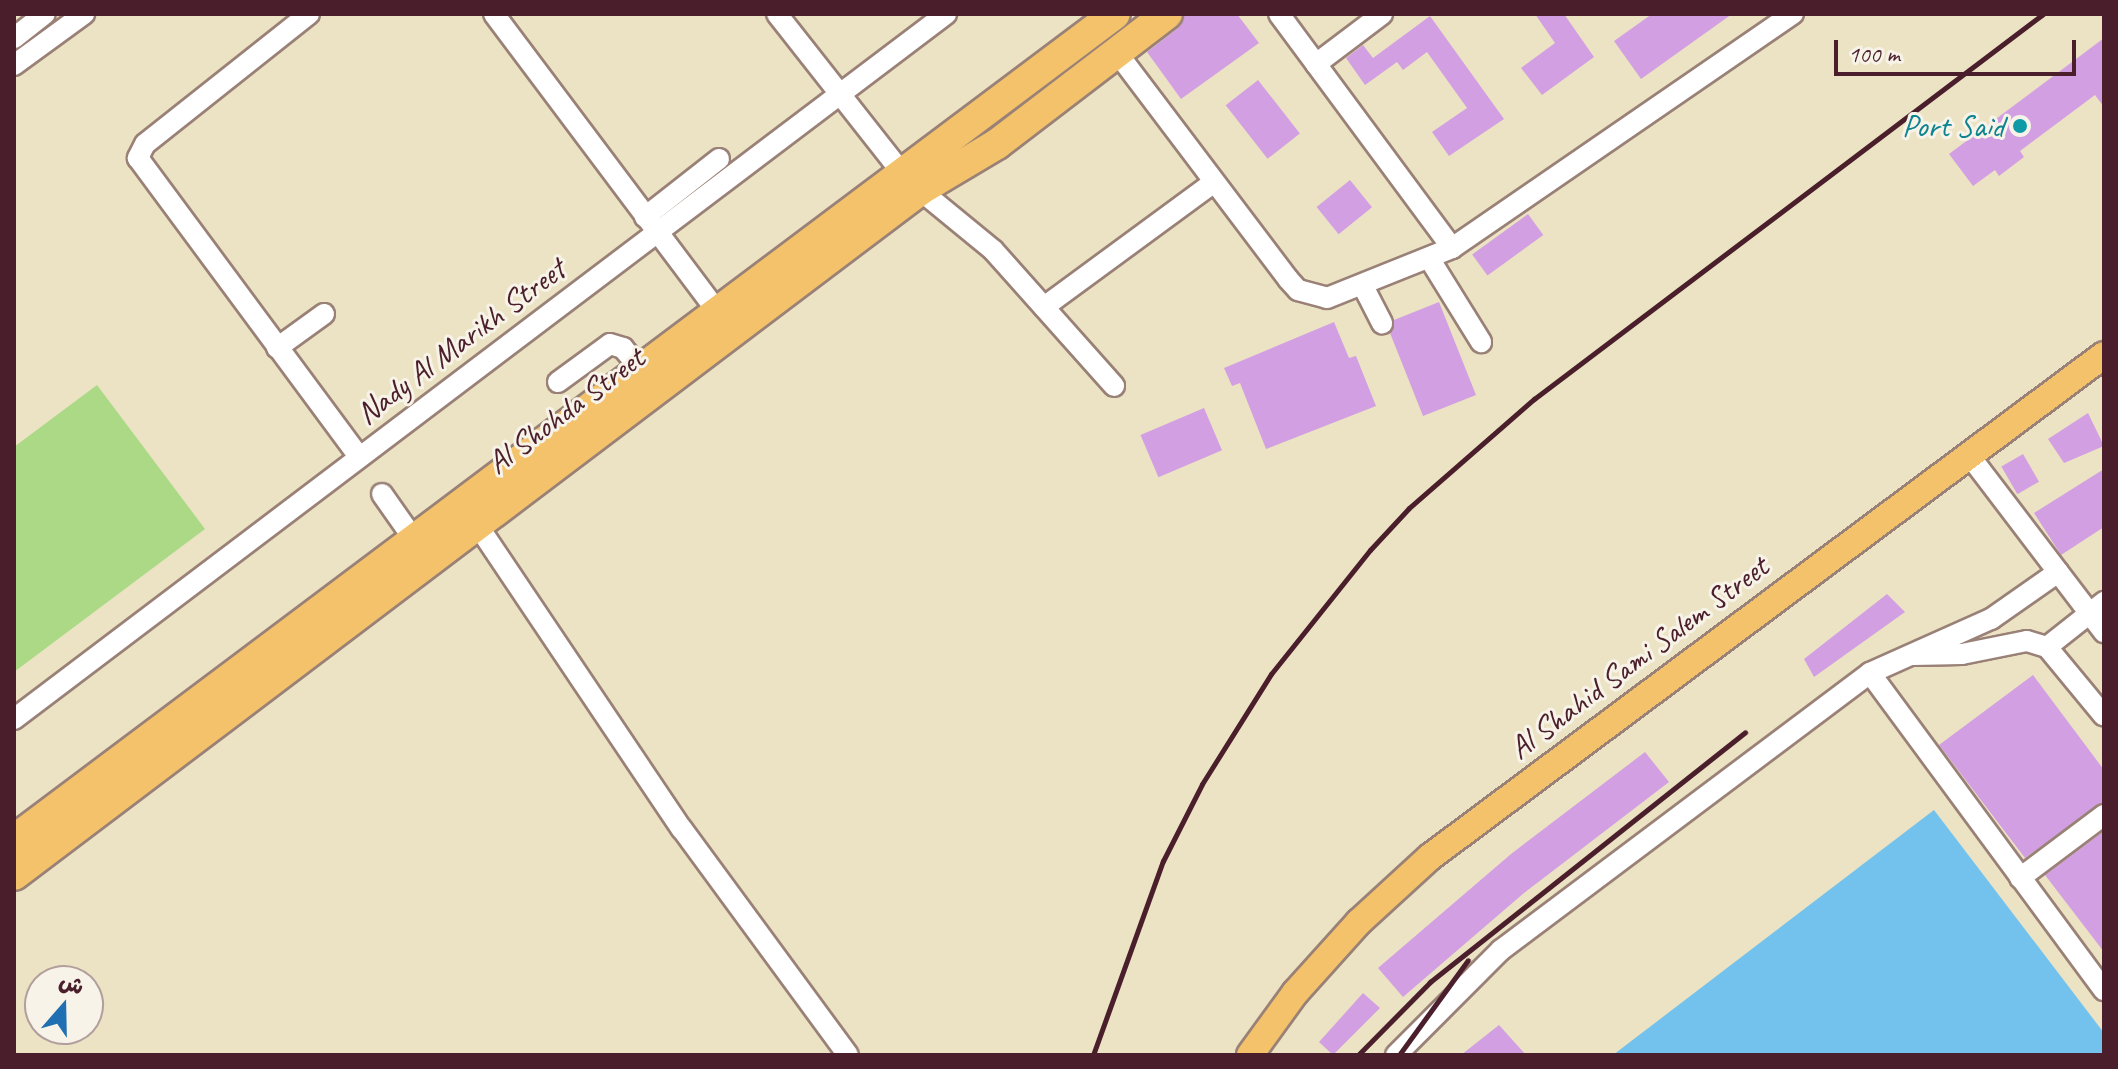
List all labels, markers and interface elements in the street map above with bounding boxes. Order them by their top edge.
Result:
scale bar [1838,24,2080,74]
text: 100 m [1848,39,1900,69]
place label: Port Said [1901,107,2004,145]
marker: Port Said [2011,117,2029,135]
street label: Nady Al Marikh Street [349,251,573,433]
street label: Al Shohda Street [479,339,653,483]
street label: Al Shahid Sami Salem Street [1500,547,1778,769]
north arrow [24,965,104,1045]
text: ش [55,967,88,1002]

